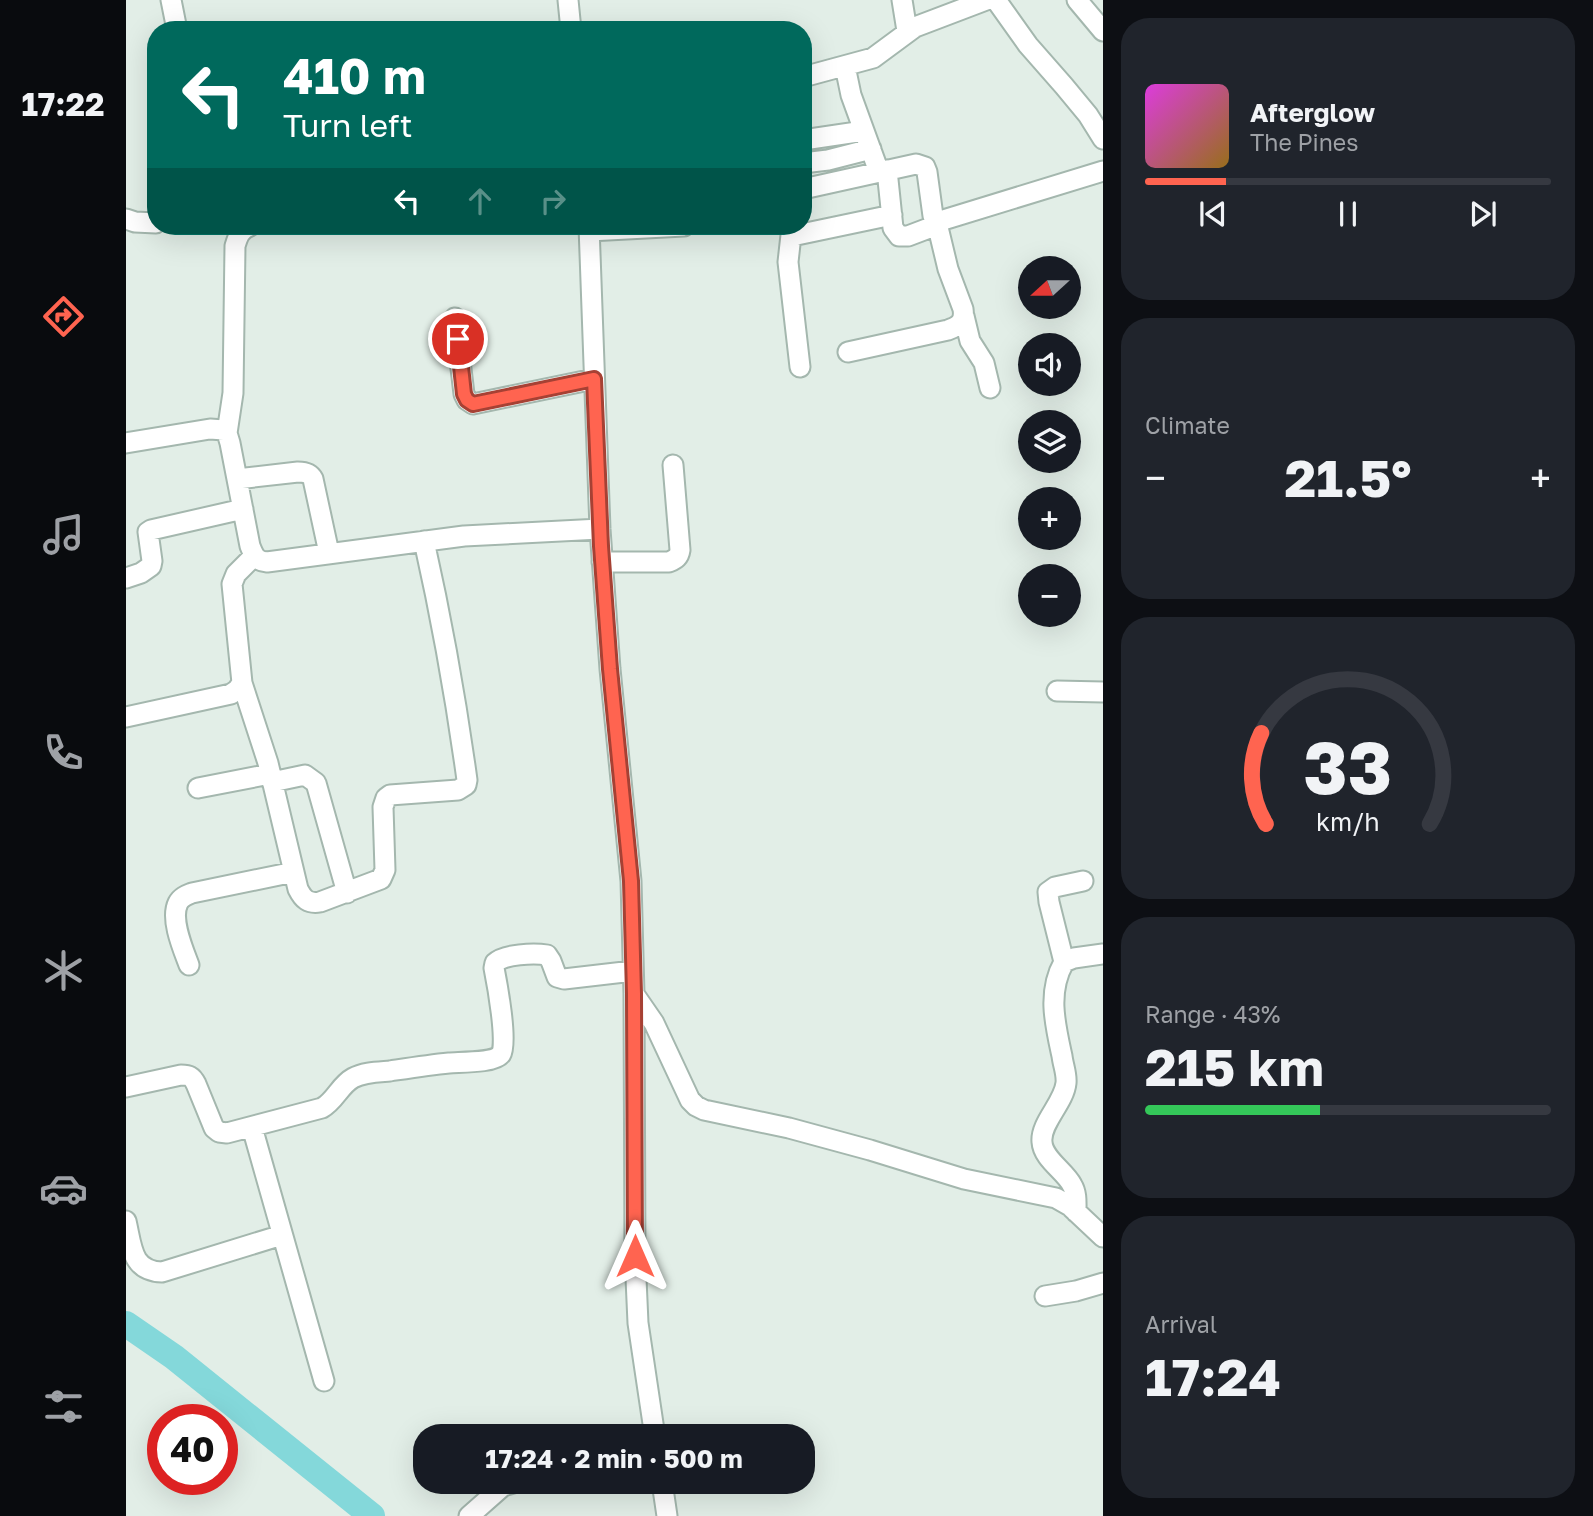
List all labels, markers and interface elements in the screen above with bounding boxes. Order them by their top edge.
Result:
text: 410 m [283,46,426,105]
icon: left [168,49,259,140]
text: 17:22 [21,85,105,123]
text: Afterglow [1250,97,1375,128]
text: Turn left [283,106,412,144]
text: The Pines [1250,128,1358,156]
icon: left [388,182,426,220]
icon: ahead [461,182,499,220]
icon: right [534,182,572,220]
icon: previous [1194,195,1232,233]
icon: pause [1329,195,1367,233]
icon: next [1464,195,1502,233]
north arrow [1018,256,1082,318]
map controls [1018,256,1081,627]
icon: directions [39,292,88,341]
pin [428,309,488,369]
icon: arrive [439,320,477,358]
button: sound [1018,333,1081,396]
button: layers [1018,410,1081,473]
text: Climate [1145,411,1230,439]
text: 21.5° [1284,446,1412,508]
text: − [1145,455,1166,500]
text: + [1530,455,1551,500]
button: + [1018,487,1081,550]
icon: music [39,510,88,559]
button: − [1018,564,1081,627]
text: 33 [1304,723,1392,810]
icon: phone [39,728,88,777]
text: km/h [1316,806,1380,837]
icon: climate [39,946,88,995]
text: Range · 43% [1145,1000,1280,1028]
text: 215 km [1145,1035,1324,1097]
icon: car [39,1164,88,1213]
position arrow [598,1219,672,1293]
text: Arrival [1145,1310,1217,1338]
text: 17:24 [1145,1345,1281,1407]
icon: filters [39,1382,88,1431]
speed limit sign: 40 [147,1404,238,1495]
text: 17:24 · 2 min · 500 m [485,1443,743,1474]

